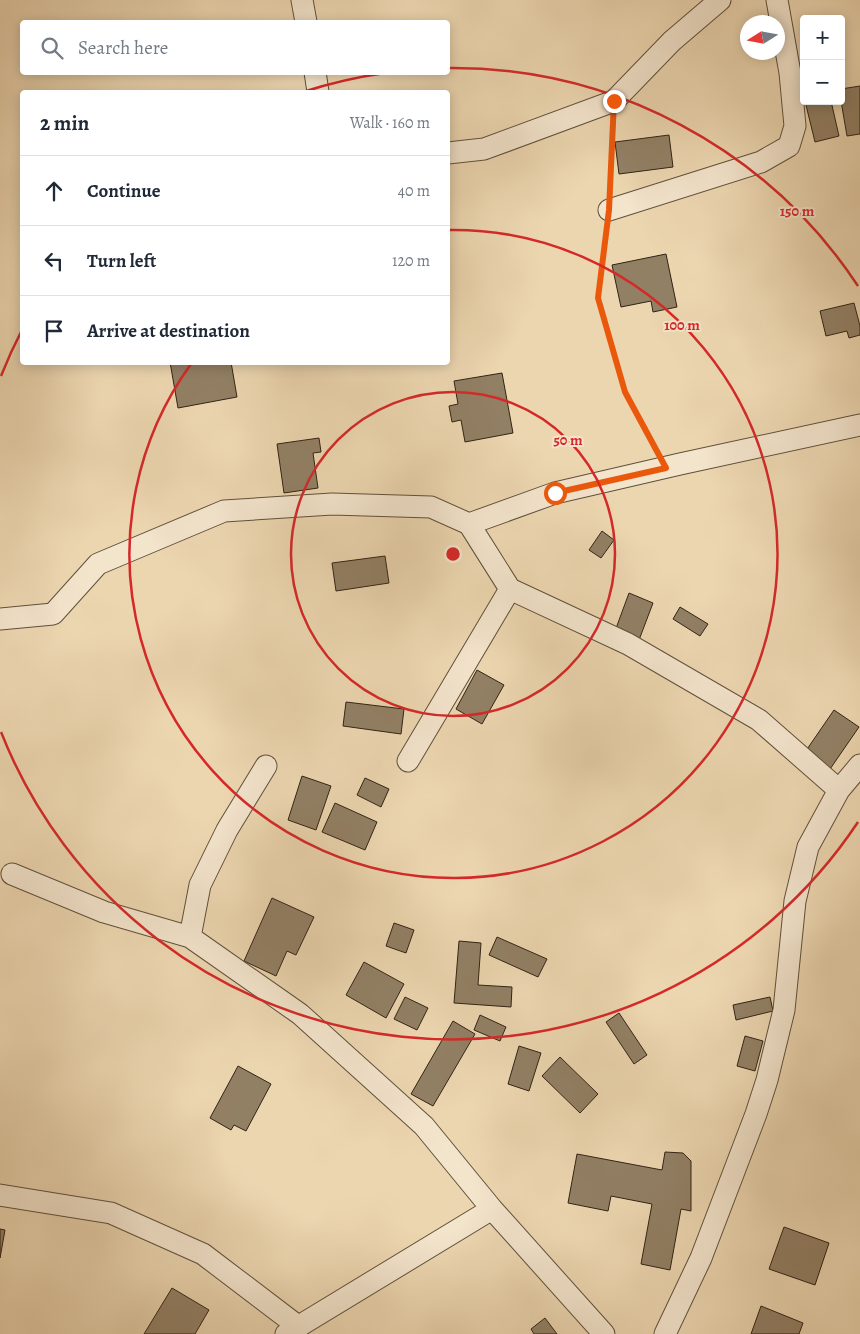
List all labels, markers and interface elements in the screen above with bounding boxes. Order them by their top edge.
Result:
north arrow [740,15,785,60]
map controls [800,15,845,105]
button: + [800,15,845,60]
search box [20,20,450,75]
icon: search [38,34,66,62]
text: Search here [78,35,168,61]
button: − [800,60,845,105]
route end [603,90,626,113]
text: 2 min [40,109,89,137]
text: Walk · 160 m [350,112,430,134]
icon: ahead [40,177,68,205]
text: Continue [87,178,161,204]
text: 40 m [398,180,430,202]
text: 150 m [780,201,815,221]
icon: left [40,247,68,275]
text: Turn left [87,248,156,274]
text: 120 m [392,250,430,272]
text: 100 m [664,315,700,335]
icon: arrive [40,317,68,345]
text: Arrive at destination [87,318,250,344]
text: 50 m [553,430,583,450]
route start [544,482,567,505]
centre of rings [444,545,462,563]

